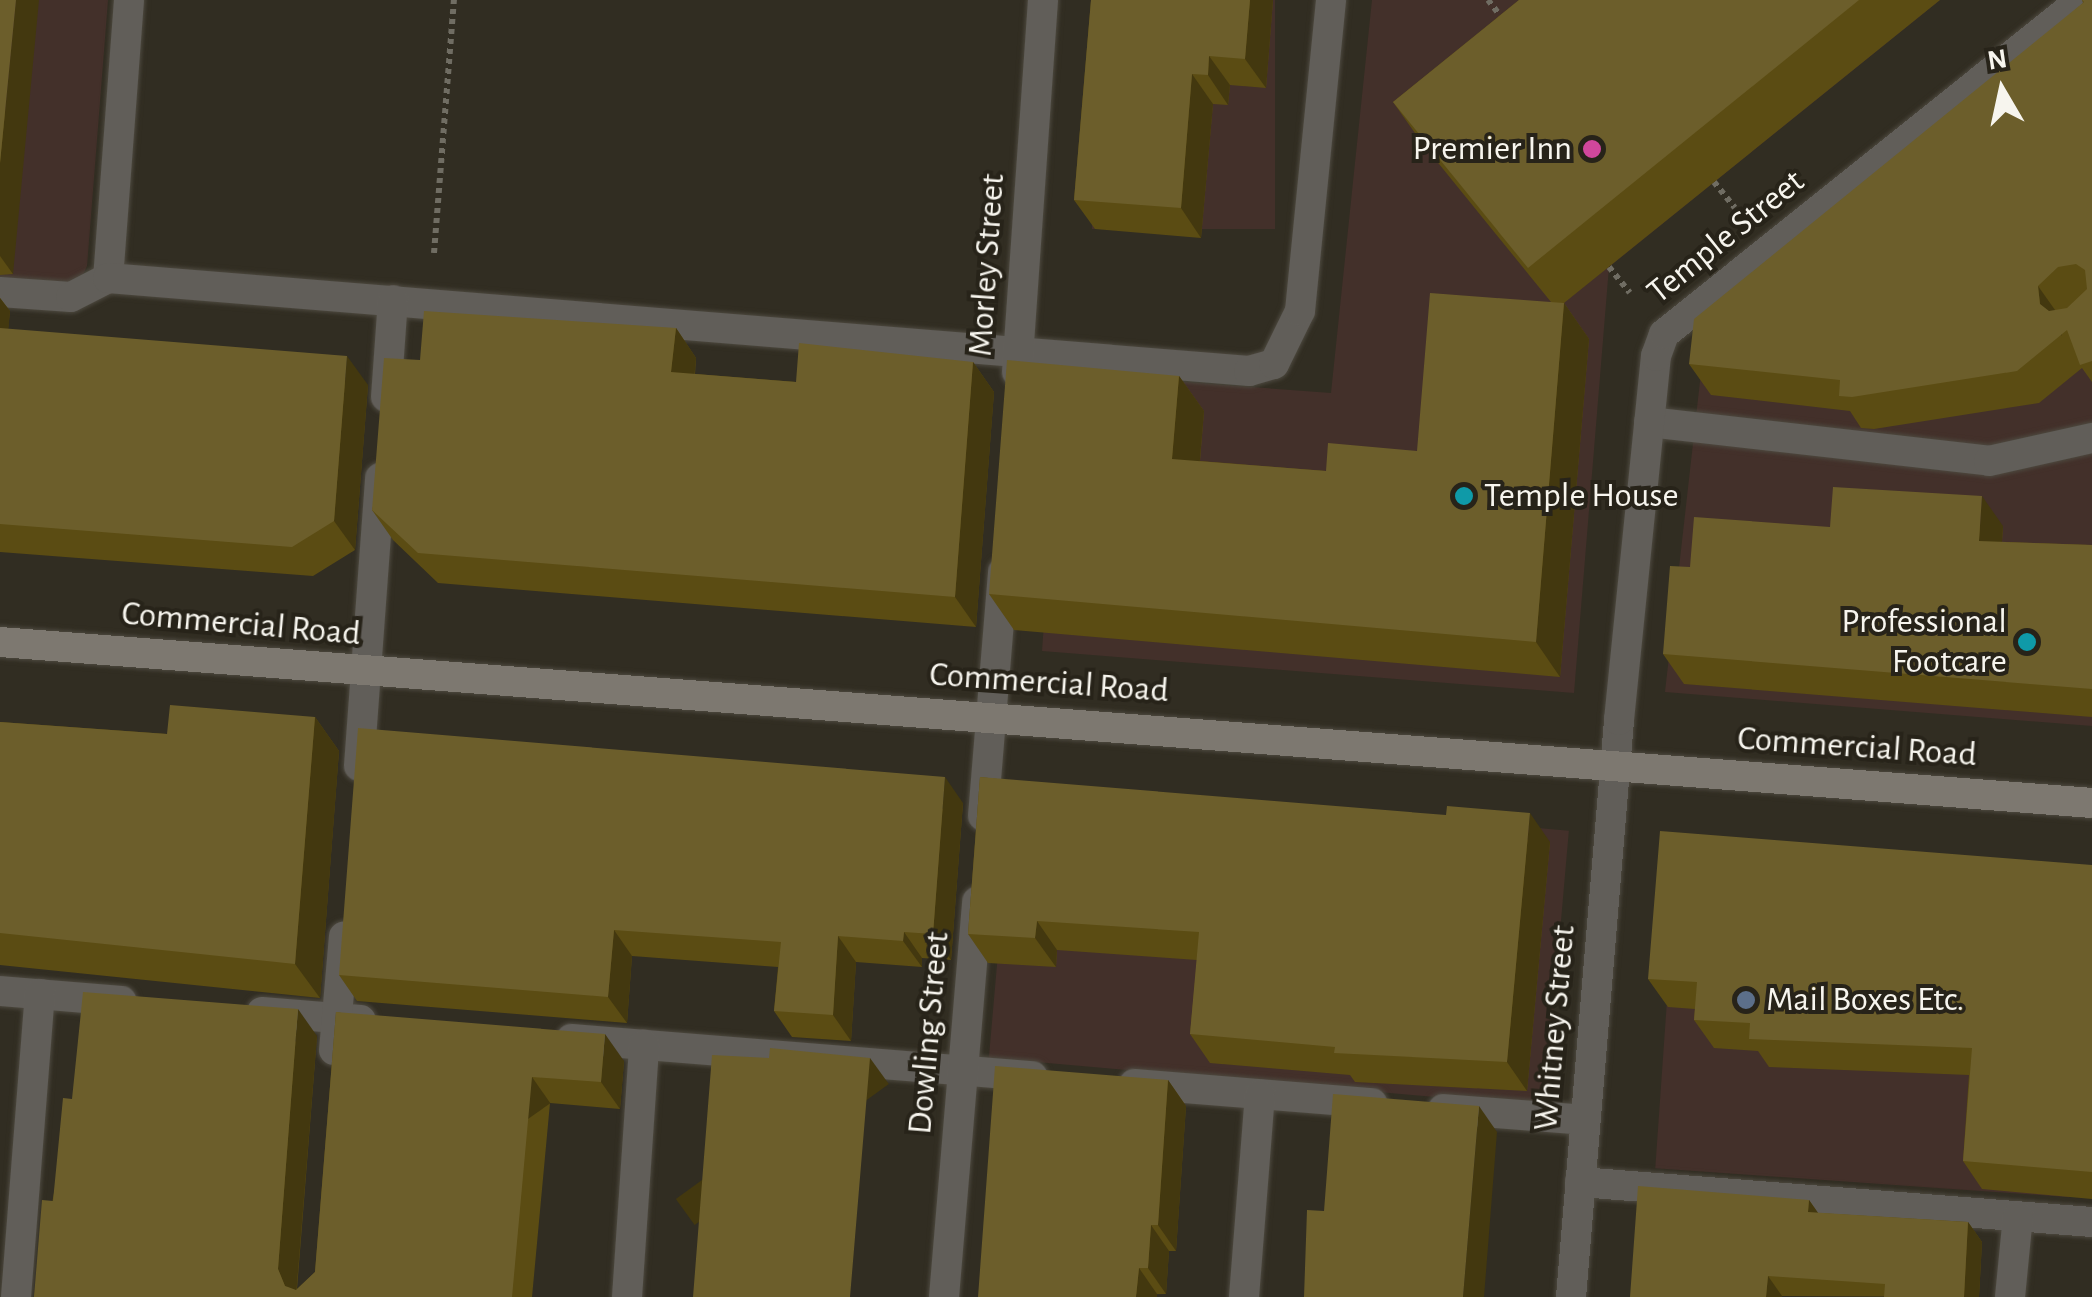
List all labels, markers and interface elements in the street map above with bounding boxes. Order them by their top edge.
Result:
north arrow [1952,40,2052,140]
text: N [1986,45,2009,76]
place label: Premier Inn [1412,128,1572,170]
marker: Premier Inn [1581,138,1603,160]
street label: Temple Street [1639,161,1813,313]
street label: Morley Street [960,172,1014,358]
place label: Temple House [1484,475,1679,517]
marker: Temple House [1453,485,1475,507]
street label: Commercial Road [120,593,362,655]
place label: Professional Footcare [1841,601,2007,683]
marker: Professional Footcare [2016,631,2038,653]
street label: Commercial Road [928,654,1170,712]
street label: Commercial Road [1736,718,1978,776]
street label: Whitney Street [1525,924,1585,1132]
street label: Dowling Street [899,930,959,1136]
place label: Mail Boxes Etc. [1766,979,1964,1021]
marker: Mail Boxes Etc. [1735,989,1757,1011]

